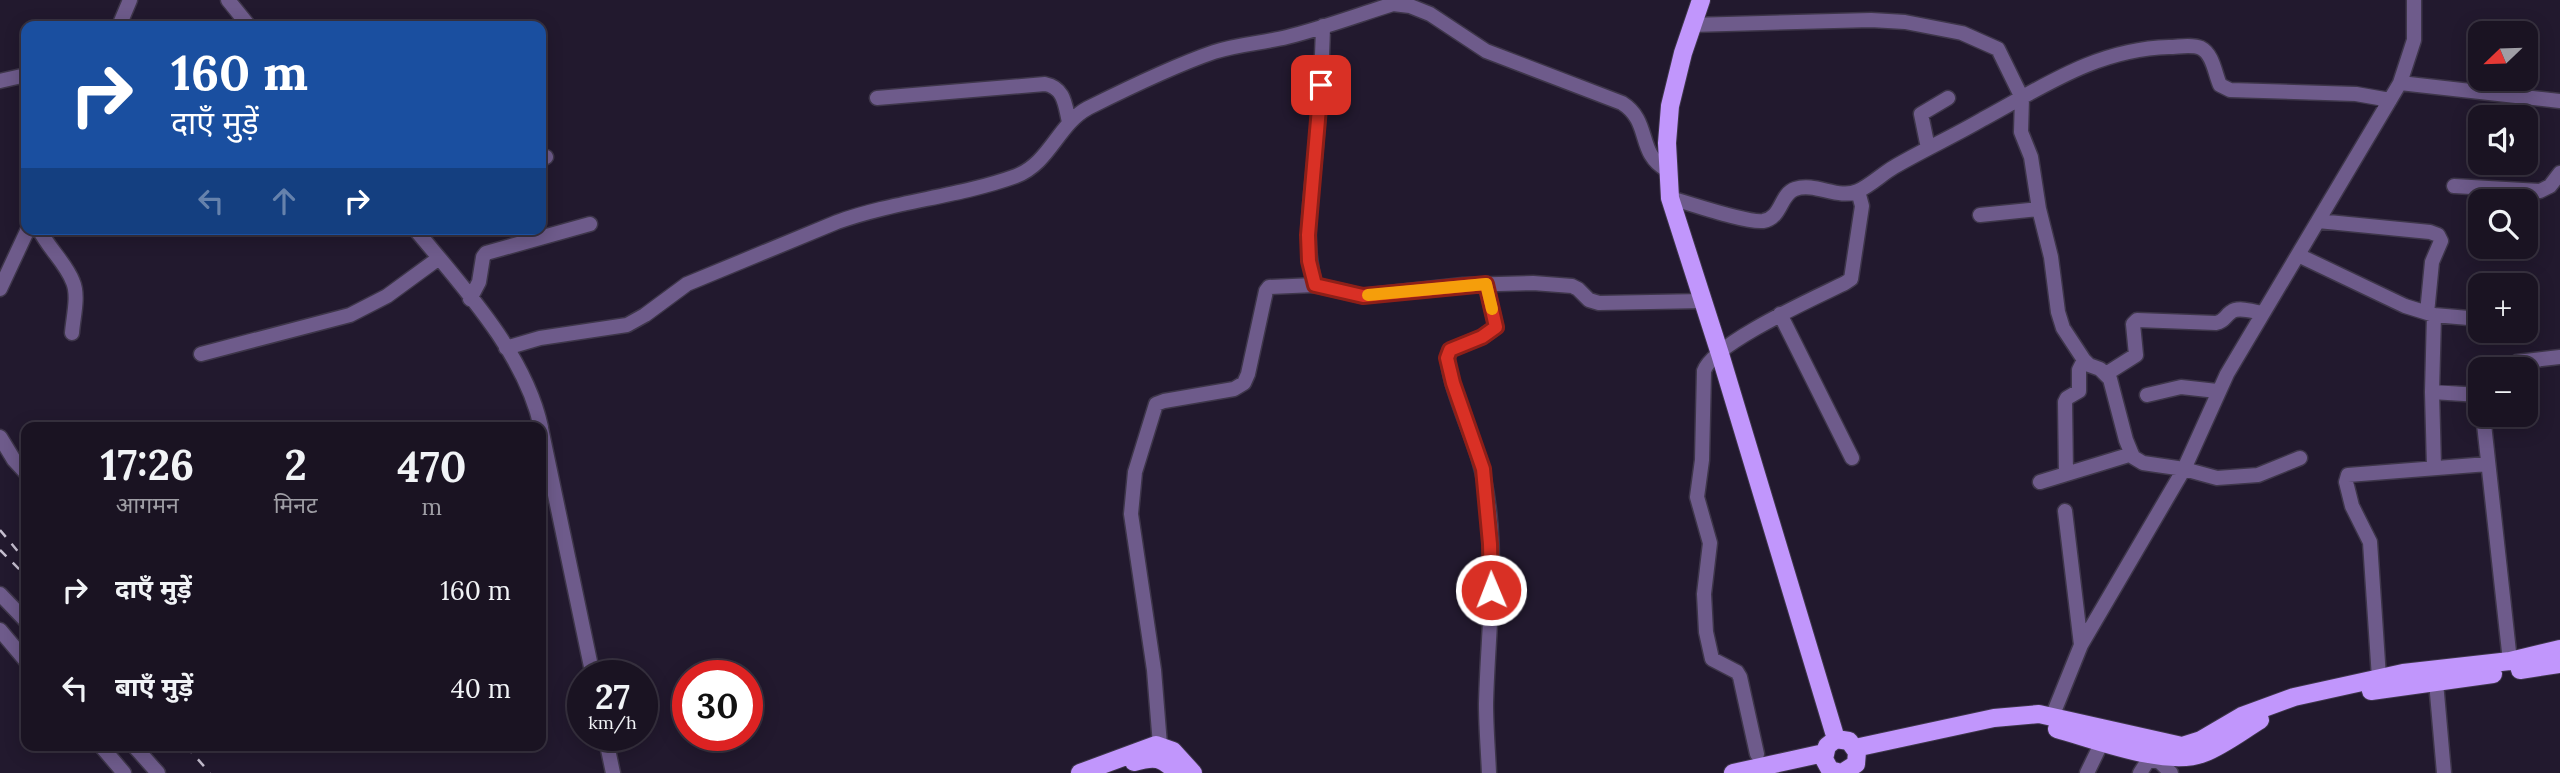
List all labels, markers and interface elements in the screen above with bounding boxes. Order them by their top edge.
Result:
north arrow [2468,21,2538,91]
map controls [2468,21,2538,427]
text: 160 m [171,41,308,103]
icon: right [56,49,147,140]
pin [1291,55,1351,115]
icon: arrive [1302,66,1340,104]
text: दाएँ मुड़ें [171,102,259,143]
button: sound [2468,105,2538,175]
icon: left [192,182,230,220]
icon: ahead [265,182,303,220]
icon: right [338,182,376,220]
button: search [2468,189,2538,259]
button: + [2468,273,2538,343]
button: − [2468,357,2538,427]
text: 17:26 [100,438,194,492]
text: 2 [284,438,307,492]
text: 470 [397,440,467,494]
text: आगमन [116,490,179,519]
text: मिनट [274,490,318,519]
text: m [422,492,442,521]
position arrow [1454,553,1528,627]
icon: right [56,571,94,609]
text: दाएँ मुड़ें [115,572,192,605]
text: 160 m [440,574,511,607]
speed limit sign: 30 [672,660,763,751]
icon: left [56,669,94,707]
text: बाएँ मुड़ें [115,670,193,703]
text: 40 m [451,672,511,705]
text: 27 [595,674,630,719]
text: km/h [588,711,637,734]

